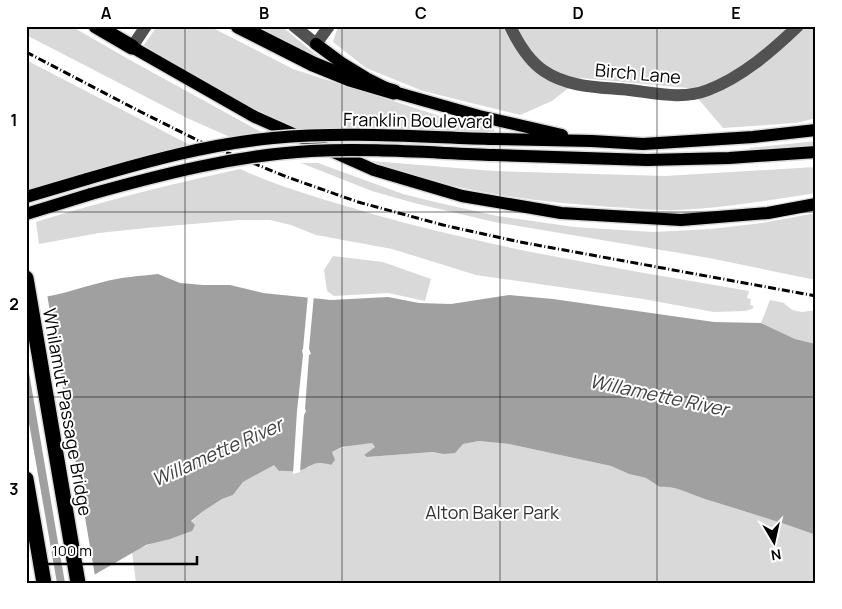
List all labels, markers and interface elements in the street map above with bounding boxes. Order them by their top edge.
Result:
text: A [101,2,112,24]
text: B [259,2,269,24]
text: C [415,2,427,24]
text: D [572,2,584,24]
text: E [731,2,741,24]
street label: Birch Lane [594,57,682,89]
street label: Franklin Boulevard [343,107,493,133]
text: 1 [10,109,18,131]
text: 2 [9,293,19,315]
street label: Whilamut Passage Bridge [38,306,98,518]
water label: Willamette River [587,368,733,423]
water label: Willamette River [147,411,289,493]
text: 3 [9,478,19,500]
park label: Alton Baker Park [425,500,560,524]
north arrow [750,516,800,566]
scale bar [45,534,198,566]
text: 100 m [52,540,92,561]
text: N [770,545,783,566]

